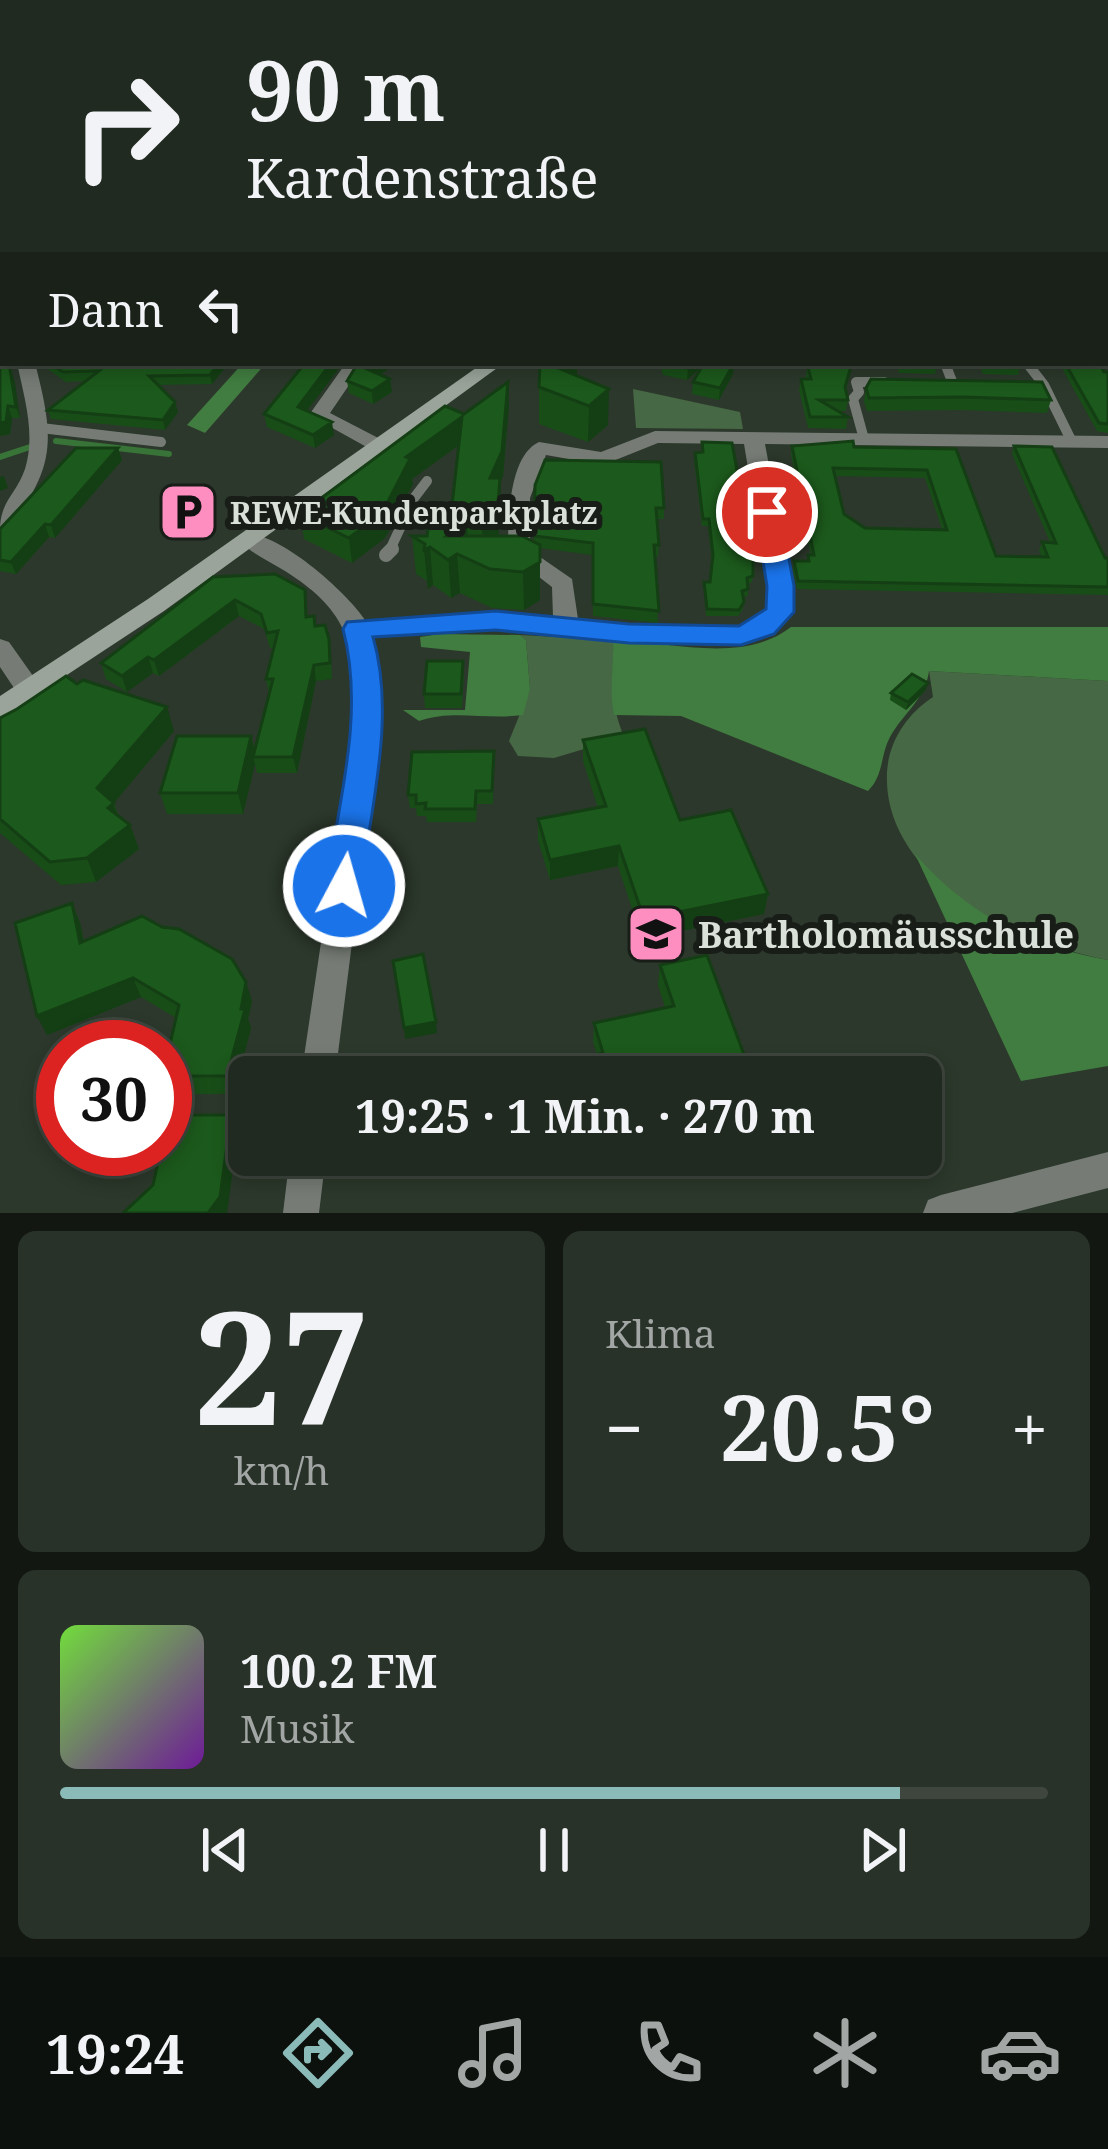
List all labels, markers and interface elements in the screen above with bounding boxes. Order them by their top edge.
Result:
text: 90 m [246,31,446,146]
icon: right [48,48,204,204]
text: Kardenstraße [246,140,598,214]
icon: left [188,276,254,342]
text: Dann [48,279,164,340]
pin [716,461,818,563]
icon: arrive [734,479,800,545]
parking icon: REWE-Kundenparkplatz [157,481,219,543]
place label: REWE-Kundenparkplatz [230,492,597,533]
position arrow [281,823,407,949]
school or university icon: Bartholomäusschule [625,903,687,965]
place label: Bartholomäusschule [698,910,1074,959]
speed limit sign: 30 [36,1020,192,1176]
text: 19:25 · 1 Min. · 270 m [355,1085,815,1146]
text: 27 [193,1258,370,1471]
text: Klima [605,1306,716,1359]
text: 20.5° [720,1365,935,1487]
text: − [605,1382,643,1472]
text: + [1011,1382,1048,1472]
text: km/h [234,1443,329,1496]
text: 100.2 FM [240,1640,437,1701]
text: Musik [240,1701,354,1754]
icon: previous [192,1817,258,1883]
icon: pause [521,1817,587,1883]
icon: next [850,1817,916,1883]
icon: directions [276,2011,360,2095]
icon: music [451,2011,535,2095]
icon: phone [627,2011,711,2095]
icon: climate [803,2011,887,2095]
icon: car [978,2011,1062,2095]
text: 19:24 [46,2016,184,2090]

